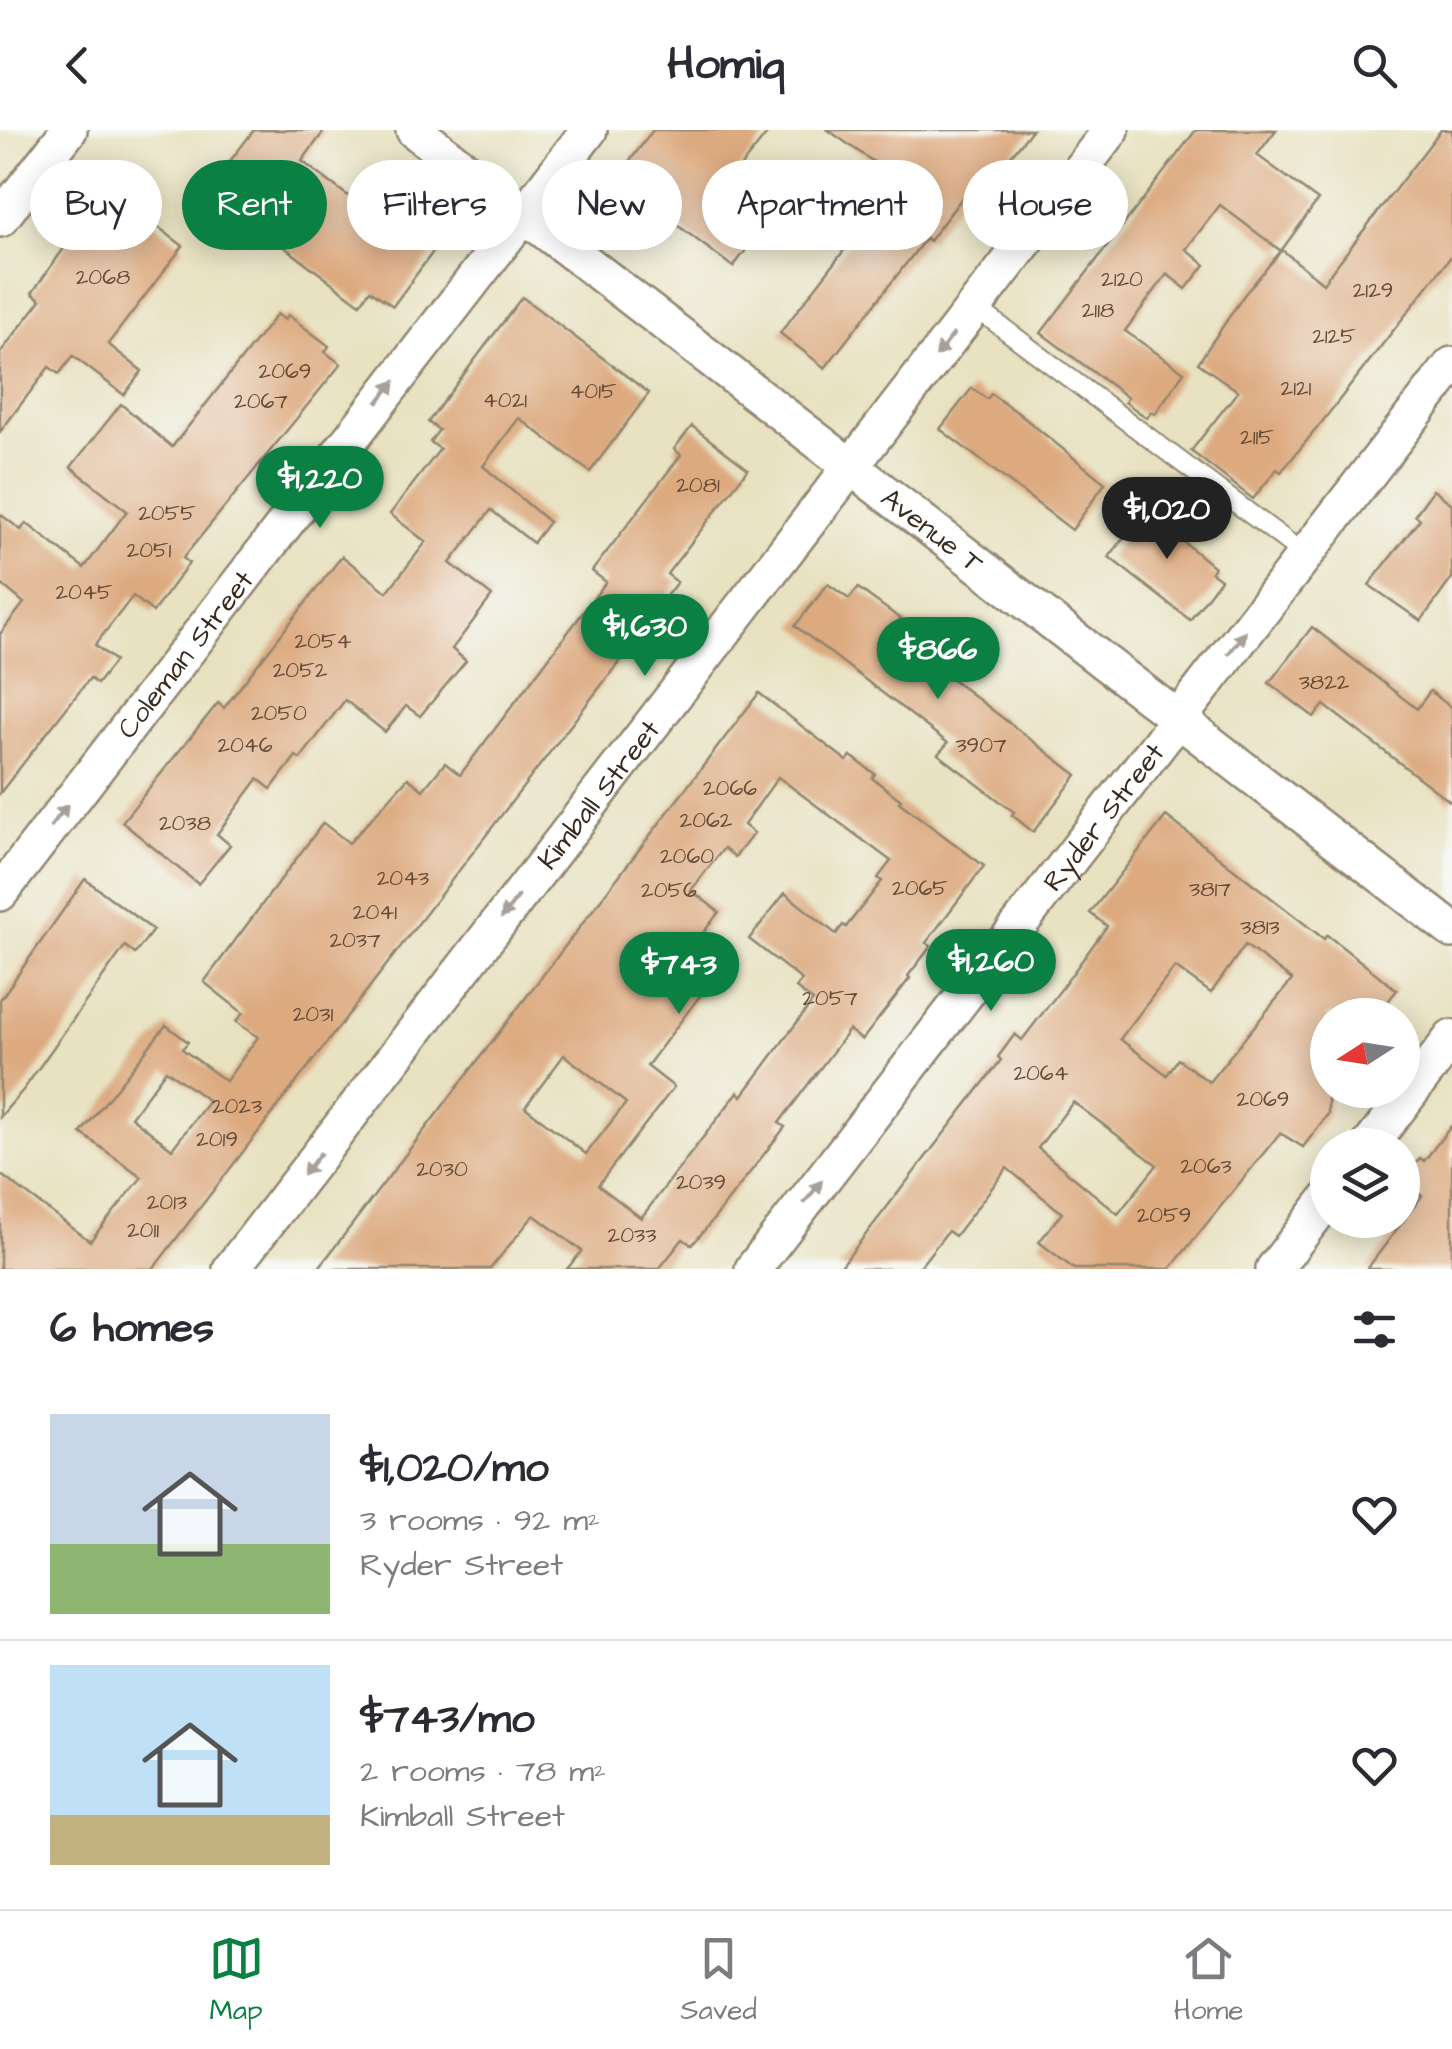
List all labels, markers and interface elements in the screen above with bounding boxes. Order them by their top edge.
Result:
text: Homiq [667,34,785,96]
icon: back [50,38,105,93]
icon: search [1347,38,1402,93]
chip: Buy [30,160,162,250]
chip: Rent [182,160,327,250]
chip: Filters [347,160,522,250]
chip: New [542,160,682,250]
chip: Apartment [702,160,943,250]
chip: House [963,160,1128,250]
house number: 2068 [76,262,130,293]
house number: 2120 [1101,264,1143,295]
house number: 2129 [1353,275,1393,306]
house number: 2118 [1082,295,1114,326]
house number: 2125 [1312,321,1356,352]
one-way arrow [934,332,955,358]
house number: 2069 [259,356,311,387]
house number: 2121 [1281,373,1312,404]
house number: 4015 [569,376,617,407]
one-way arrow [375,379,396,405]
house number: 4021 [483,385,527,416]
house number: 2067 [234,386,288,417]
house number: 2115 [1240,422,1274,453]
pin: $1,220 [239,446,401,531]
text: $1,220 [278,456,362,501]
house number: 2081 [676,470,720,501]
pin: $1,020 [1086,477,1248,562]
street label: Avenue T [873,479,992,583]
text: $1,020 [1124,487,1210,532]
house number: 2055 [138,498,196,529]
house number: 2051 [127,535,172,566]
street label: Coleman Street [108,562,264,747]
house number: 2045 [55,577,113,608]
pin: $1,630 [564,594,726,679]
text: $1,630 [603,604,687,649]
pin: $866 [879,617,997,702]
house number: 2054 [294,626,352,657]
text: $866 [899,627,977,672]
one-way arrow [1226,630,1247,656]
house number: 2052 [273,655,328,686]
house number: 3822 [1299,667,1350,698]
house number: 2050 [251,698,307,729]
street label: Kimball Street [529,712,670,878]
house number: 2046 [217,730,273,761]
house number: 3907 [955,730,1007,761]
street label: Ryder Street [1034,735,1174,900]
house number: 2066 [703,773,757,804]
one-way arrow [49,803,69,829]
house number: 2062 [680,805,733,836]
house number: 2038 [159,808,211,839]
house number: 2060 [660,841,714,872]
house number: 2043 [377,863,429,894]
house number: 2065 [892,873,948,904]
house number: 3817 [1189,874,1231,905]
house number: 2056 [641,875,697,906]
one-way arrow [501,894,521,920]
house number: 2041 [353,897,397,928]
house number: 3813 [1240,912,1280,943]
house number: 2037 [329,925,381,956]
pin: $1,260 [910,929,1072,1014]
pin: $743 [620,932,738,1017]
text: $1,260 [948,939,1034,984]
text: $743 [641,942,717,987]
house number: 2057 [802,983,858,1014]
north arrow [1310,998,1420,1108]
map controls [1310,998,1420,1238]
house number: 2031 [293,999,333,1030]
house number: 2064 [1013,1058,1069,1089]
house number: 2069 [1237,1084,1289,1115]
house number: 2023 [212,1091,262,1122]
house number: 2019 [196,1124,238,1155]
button: layers [1310,1128,1420,1238]
one-way arrow [301,1151,322,1177]
house number: 2063 [1180,1151,1232,1182]
house number: 2030 [416,1154,468,1185]
house number: 2039 [676,1167,726,1198]
one-way arrow [802,1179,822,1205]
house number: 2013 [147,1187,187,1218]
house number: 2059 [1137,1200,1191,1231]
house number: 2011 [127,1215,159,1246]
house number: 2033 [608,1220,656,1251]
text: 6 homes [50,1300,214,1358]
icon: filters [1347,1302,1402,1357]
text: $1,020/mo [360,1440,549,1498]
icon: home [130,1454,250,1574]
icon: heart [1347,1487,1402,1542]
text: 3 rooms · 92 m² [360,1498,600,1543]
text: Ryder Street [360,1543,563,1588]
text: $743/mo [360,1691,535,1749]
icon: home [130,1705,250,1825]
icon: heart [1347,1738,1402,1793]
text: 2 rooms · 78 m² [360,1749,606,1794]
text: Kimball Street [360,1794,565,1839]
tab: Map [209,1931,264,2030]
tab: Saved [681,1931,757,2030]
tab: Home [1174,1931,1243,2030]

